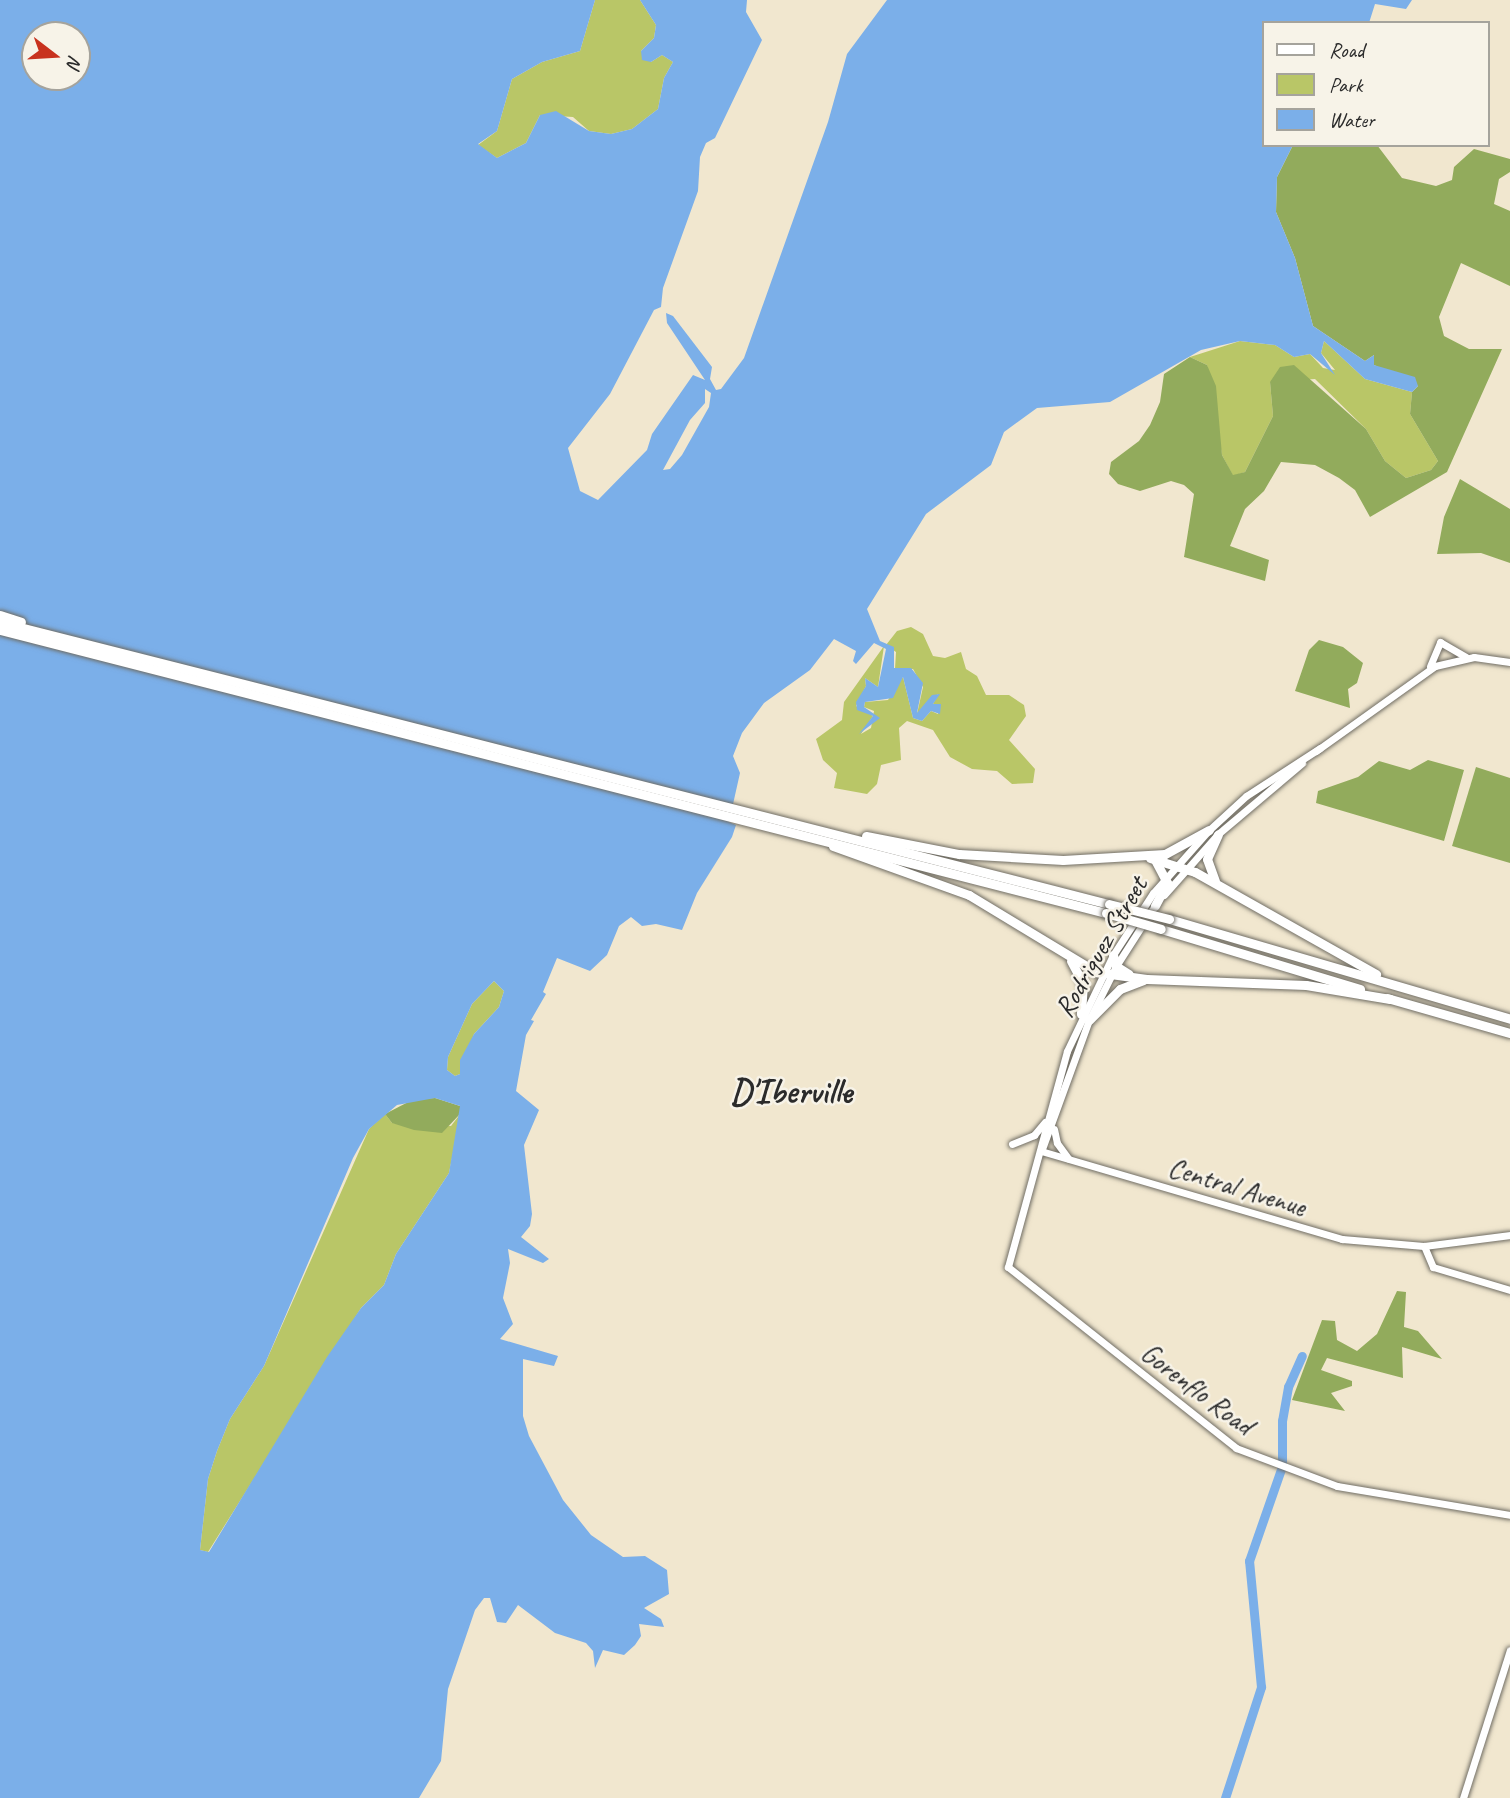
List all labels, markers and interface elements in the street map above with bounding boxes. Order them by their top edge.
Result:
north arrow [21,21,91,91]
legend [1262,21,1489,147]
text: Road [1329,37,1364,63]
text: N [61,52,87,71]
text: Park [1329,72,1362,98]
text: Water [1329,107,1375,133]
street label: Rodriguez Street [1047,871,1155,1023]
district label: D'Iberville [730,1071,852,1113]
street label: Central Avenue [1165,1150,1309,1224]
street label: Gorenflo Road [1134,1336,1260,1442]

